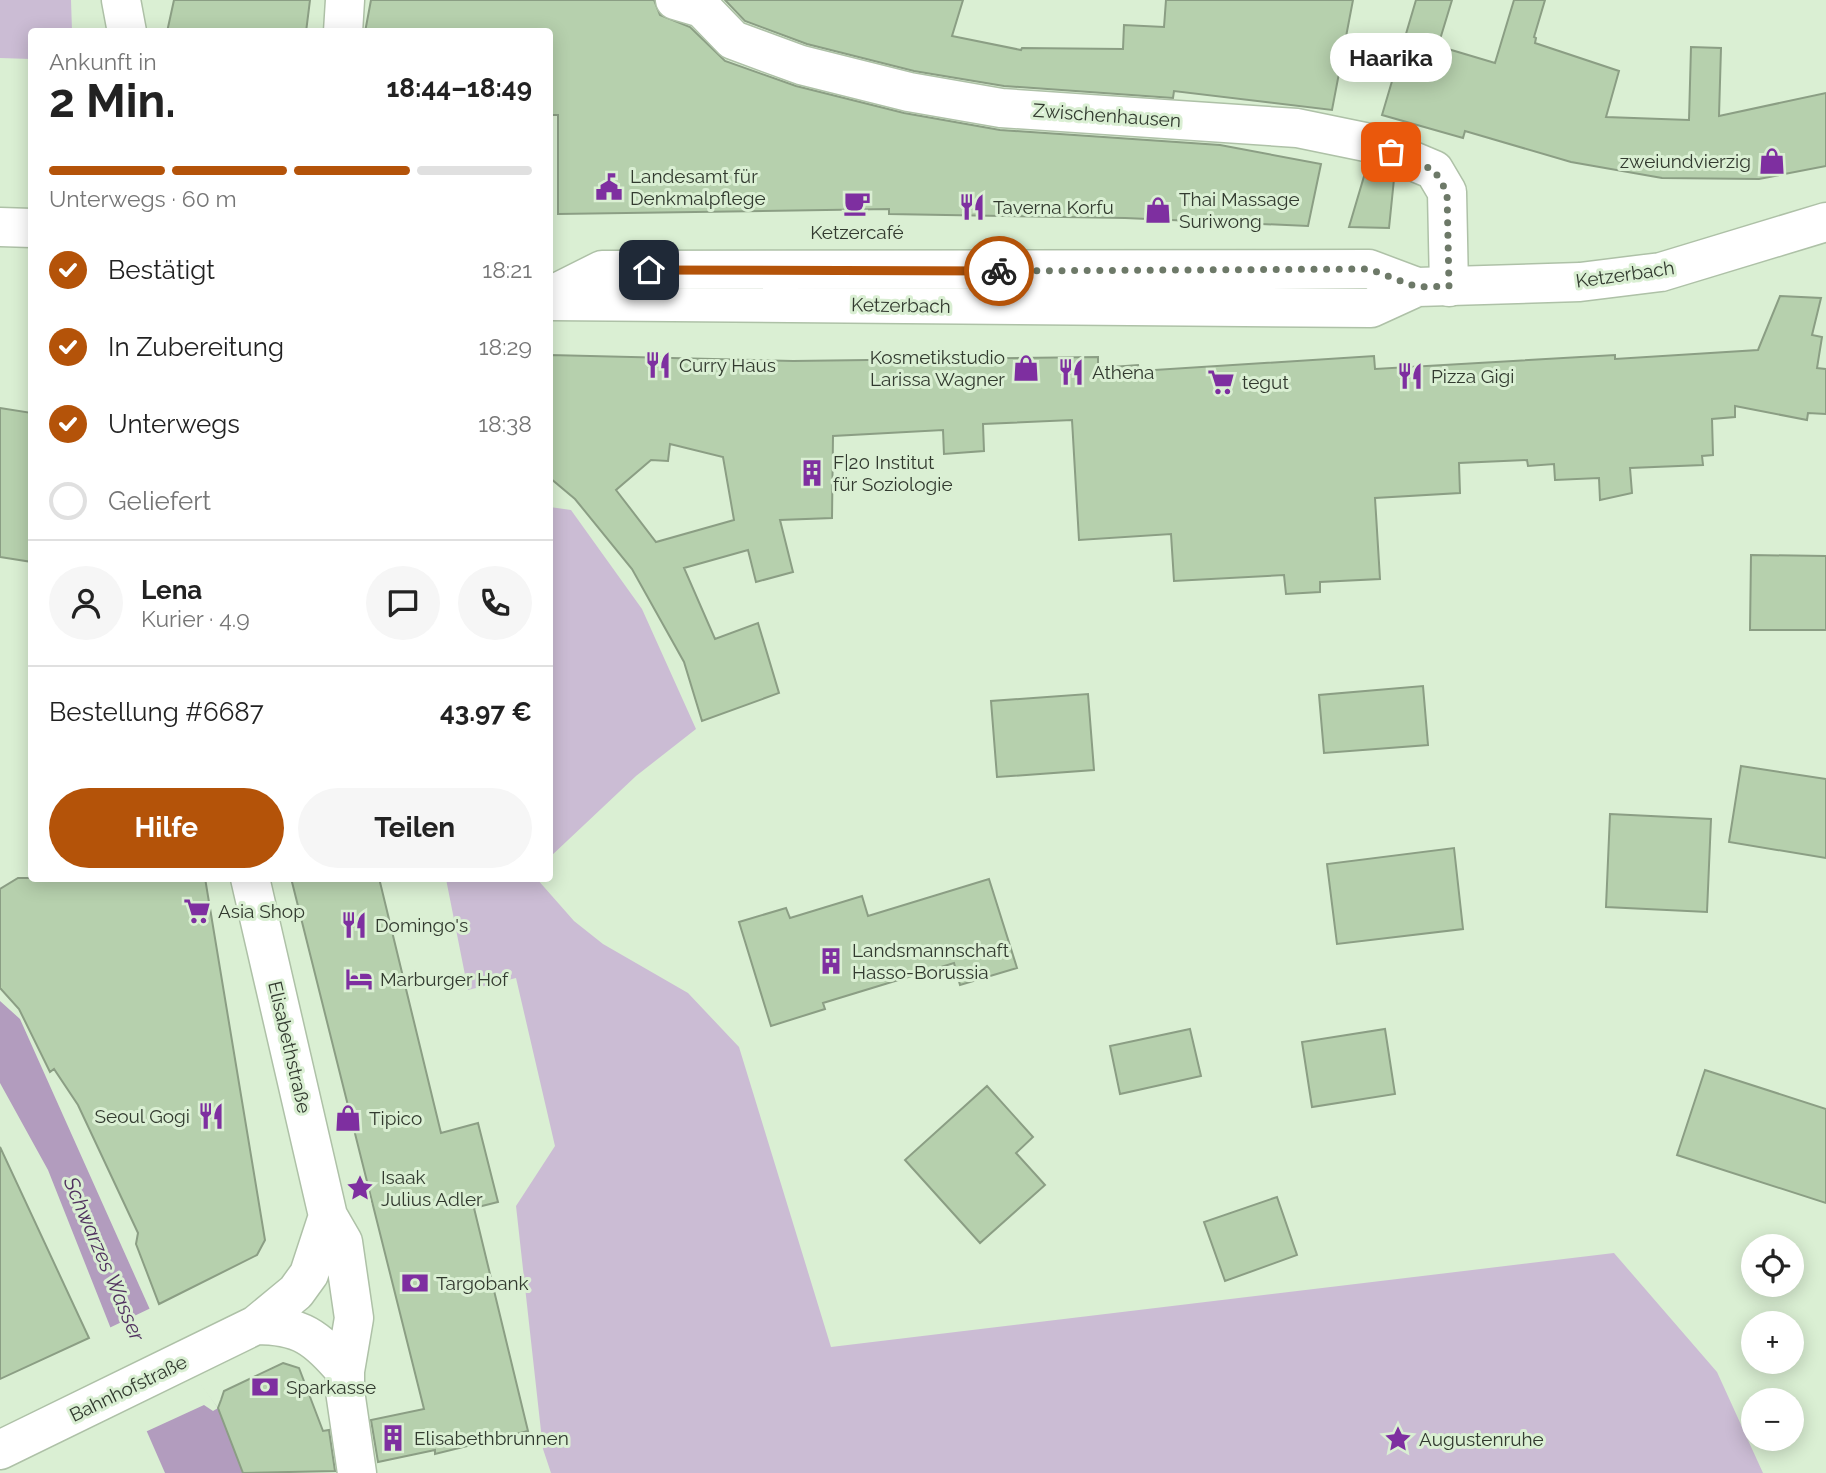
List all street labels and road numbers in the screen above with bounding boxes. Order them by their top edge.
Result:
street label: Zwischenhausen [1032,99,1182,131]
street label: Ketzerbach [1574,256,1676,292]
street label: Ketzerbach [851,293,951,317]
street label: Elisabethstraße [264,979,316,1115]
street label: Bahnhofstraße [66,1350,190,1426]

